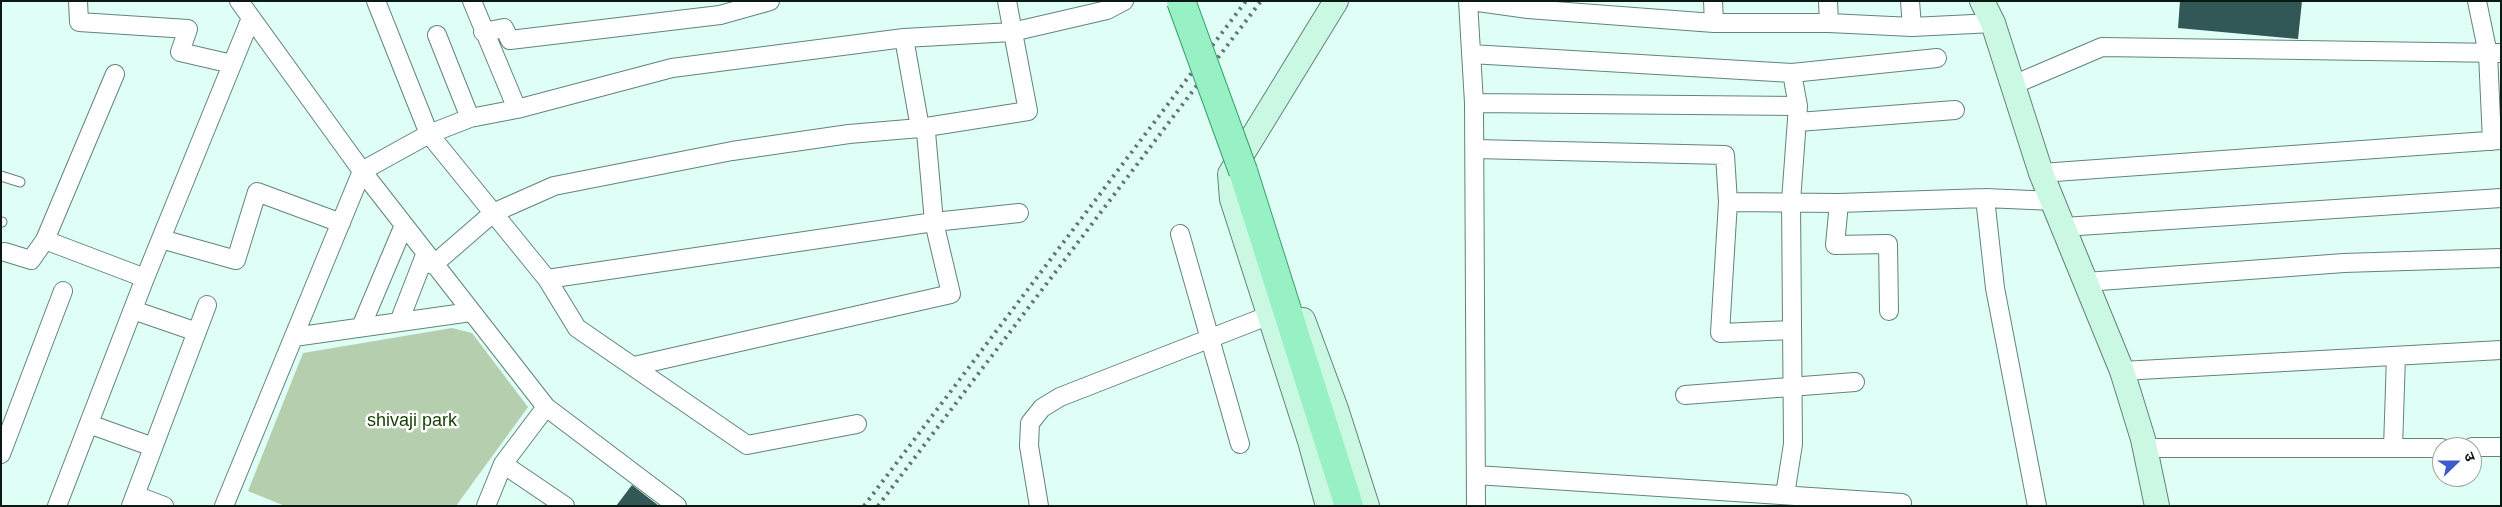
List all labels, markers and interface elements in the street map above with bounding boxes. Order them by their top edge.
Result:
park label: shivaji park [367,410,457,432]
north arrow [2432,437,2482,487]
text: उ [2461,450,2479,464]

